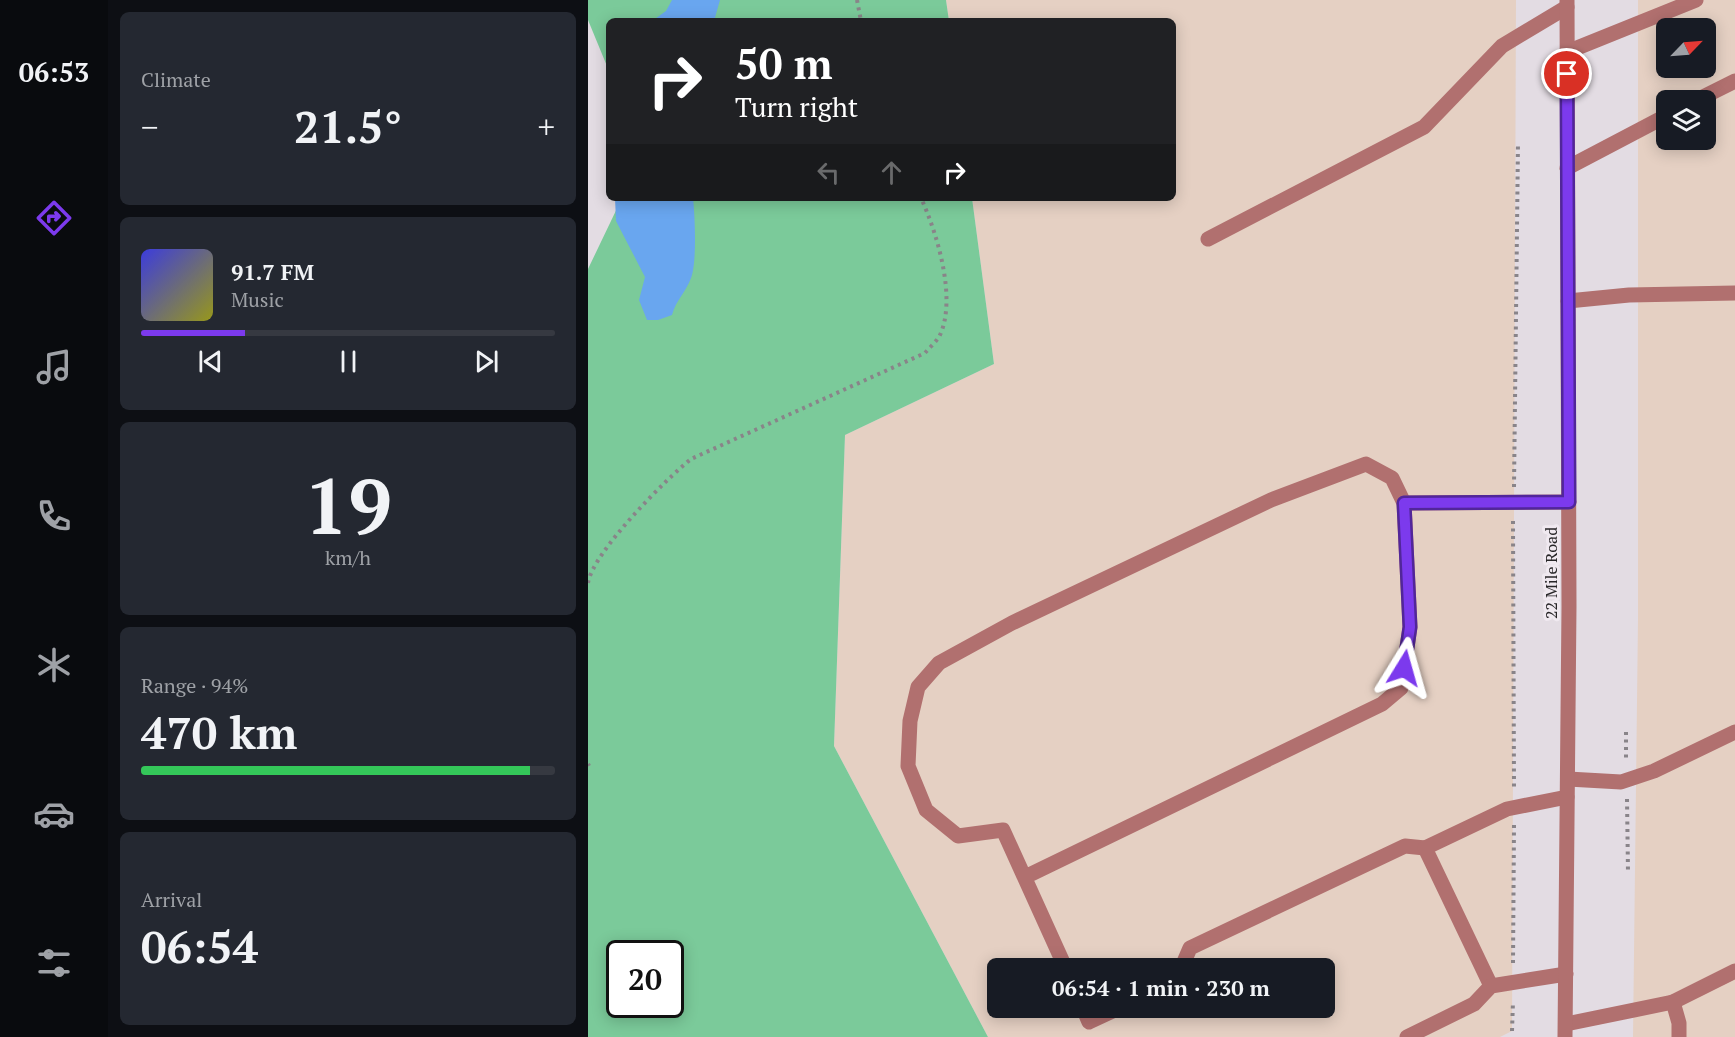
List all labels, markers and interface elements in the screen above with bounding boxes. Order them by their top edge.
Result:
north arrow [1656,18,1716,78]
map controls [1656,18,1716,150]
text: 50 m [735,35,833,91]
icon: right [636,42,714,120]
pin [1541,48,1592,99]
text: 06:53 [19,54,89,90]
icon: arrive [1550,57,1583,90]
text: Climate [141,66,211,93]
text: Turn right [735,89,858,125]
button: layers [1656,90,1716,150]
text: 21.5° [294,96,402,156]
text: − [141,105,159,148]
text: + [537,105,555,148]
icon: left [812,156,845,189]
icon: ahead [875,156,908,189]
icon: right [938,156,971,189]
icon: directions [33,197,75,239]
text: 91.7 FM [231,257,314,286]
text: Music [231,286,284,313]
icon: previous [194,345,227,378]
icon: pause [332,345,365,378]
icon: next [470,345,503,378]
icon: music [33,346,75,388]
text: 19 [304,453,392,556]
icon: phone [33,495,75,537]
street label: 22 Mile Road [1540,527,1562,619]
text: km/h [325,544,371,571]
position arrow [1372,636,1436,700]
icon: climate [33,644,75,686]
text: Range · 94% [141,672,248,699]
text: 470 km [141,702,297,762]
icon: car [33,793,75,835]
text: Arrival [141,886,202,913]
text: 06:54 [141,916,258,976]
speed limit sign: 20 [606,940,684,1018]
icon: filters [33,942,75,984]
text: 06:54 · 1 min · 230 m [1052,973,1270,1002]

